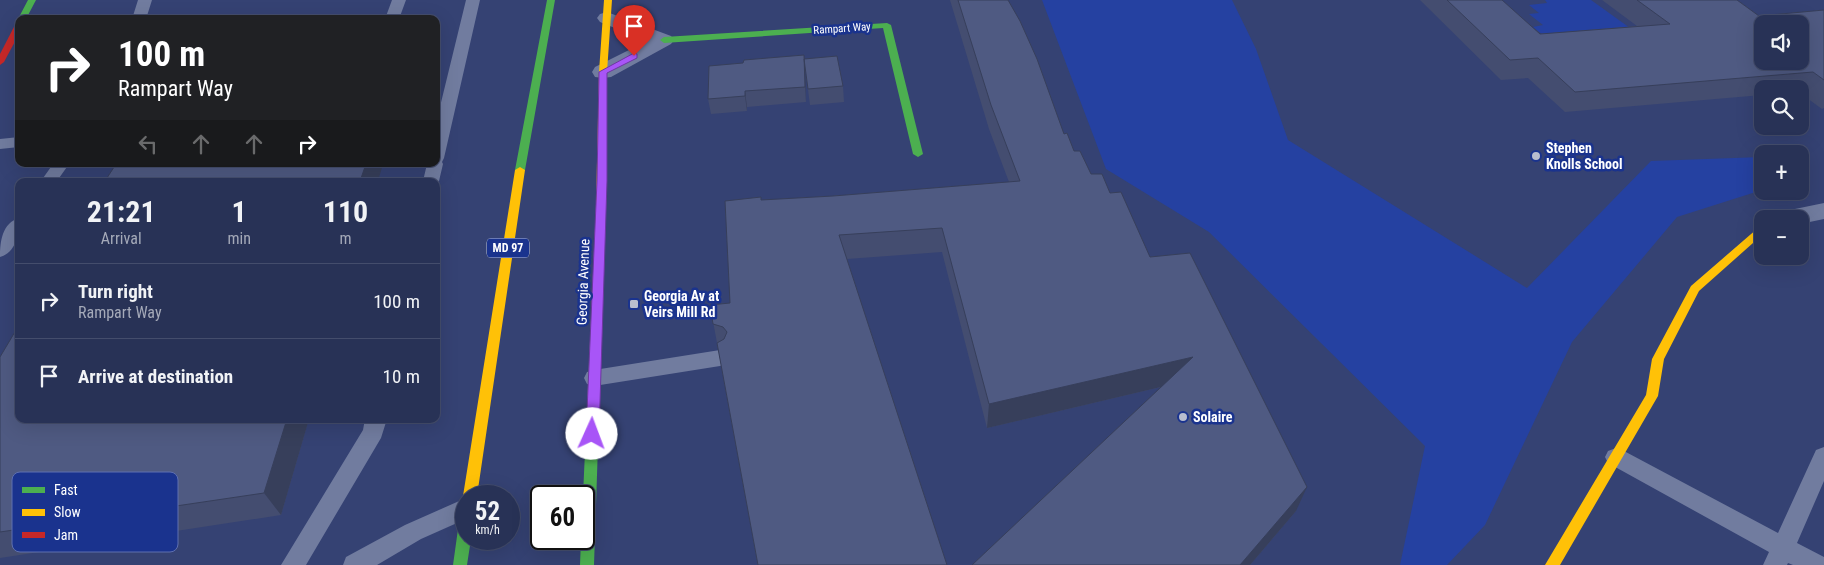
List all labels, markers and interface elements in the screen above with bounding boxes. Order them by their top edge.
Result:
pin [613,5,655,56]
icon: arrive [620,12,648,40]
map controls [1754,15,1809,265]
button: sound [1754,15,1809,70]
street label: Rampart Way [813,20,872,37]
text: 100 m [118,34,205,75]
icon: right [35,35,100,100]
text: Rampart Way [118,76,233,101]
button: search [1754,80,1809,135]
icon: left [134,130,162,158]
icon: ahead [187,130,215,158]
icon: ahead [240,130,268,158]
icon: right [293,130,321,158]
place label: Stephen Knolls School [1546,140,1623,172]
button: + [1754,145,1809,200]
marker: Stephen Knolls School [1530,150,1542,162]
text: 21:21 [87,194,156,229]
text: 1 [232,194,247,229]
text: 110 [323,194,368,229]
button: − [1754,210,1809,265]
text: Arrival [101,229,142,248]
text: min [227,229,251,248]
text: m [339,229,351,248]
road number: MD 97 [487,238,529,258]
street label: Georgia Avenue [573,238,593,325]
text: Turn right [78,280,153,303]
icon: right [35,287,63,315]
place label: Georgia Av at Veirs Mill Rd [644,288,719,320]
text: 100 m [373,290,420,313]
marker: Georgia Av at Veirs Mill Rd [628,298,640,310]
text: Rampart Way [78,303,162,322]
icon: arrive [35,362,63,390]
text: Arrive at destination [78,365,233,388]
text: 10 m [383,365,420,388]
position arrow [565,407,617,459]
place label: Solaire [1193,409,1233,425]
marker: Solaire [1177,411,1189,423]
legend [12,472,178,552]
text: Fast [54,482,78,498]
speed limit sign: 60 [530,485,595,550]
text: 52 [475,497,500,526]
text: Slow [54,504,81,520]
text: km/h [475,523,500,537]
text: Jam [54,527,78,543]

